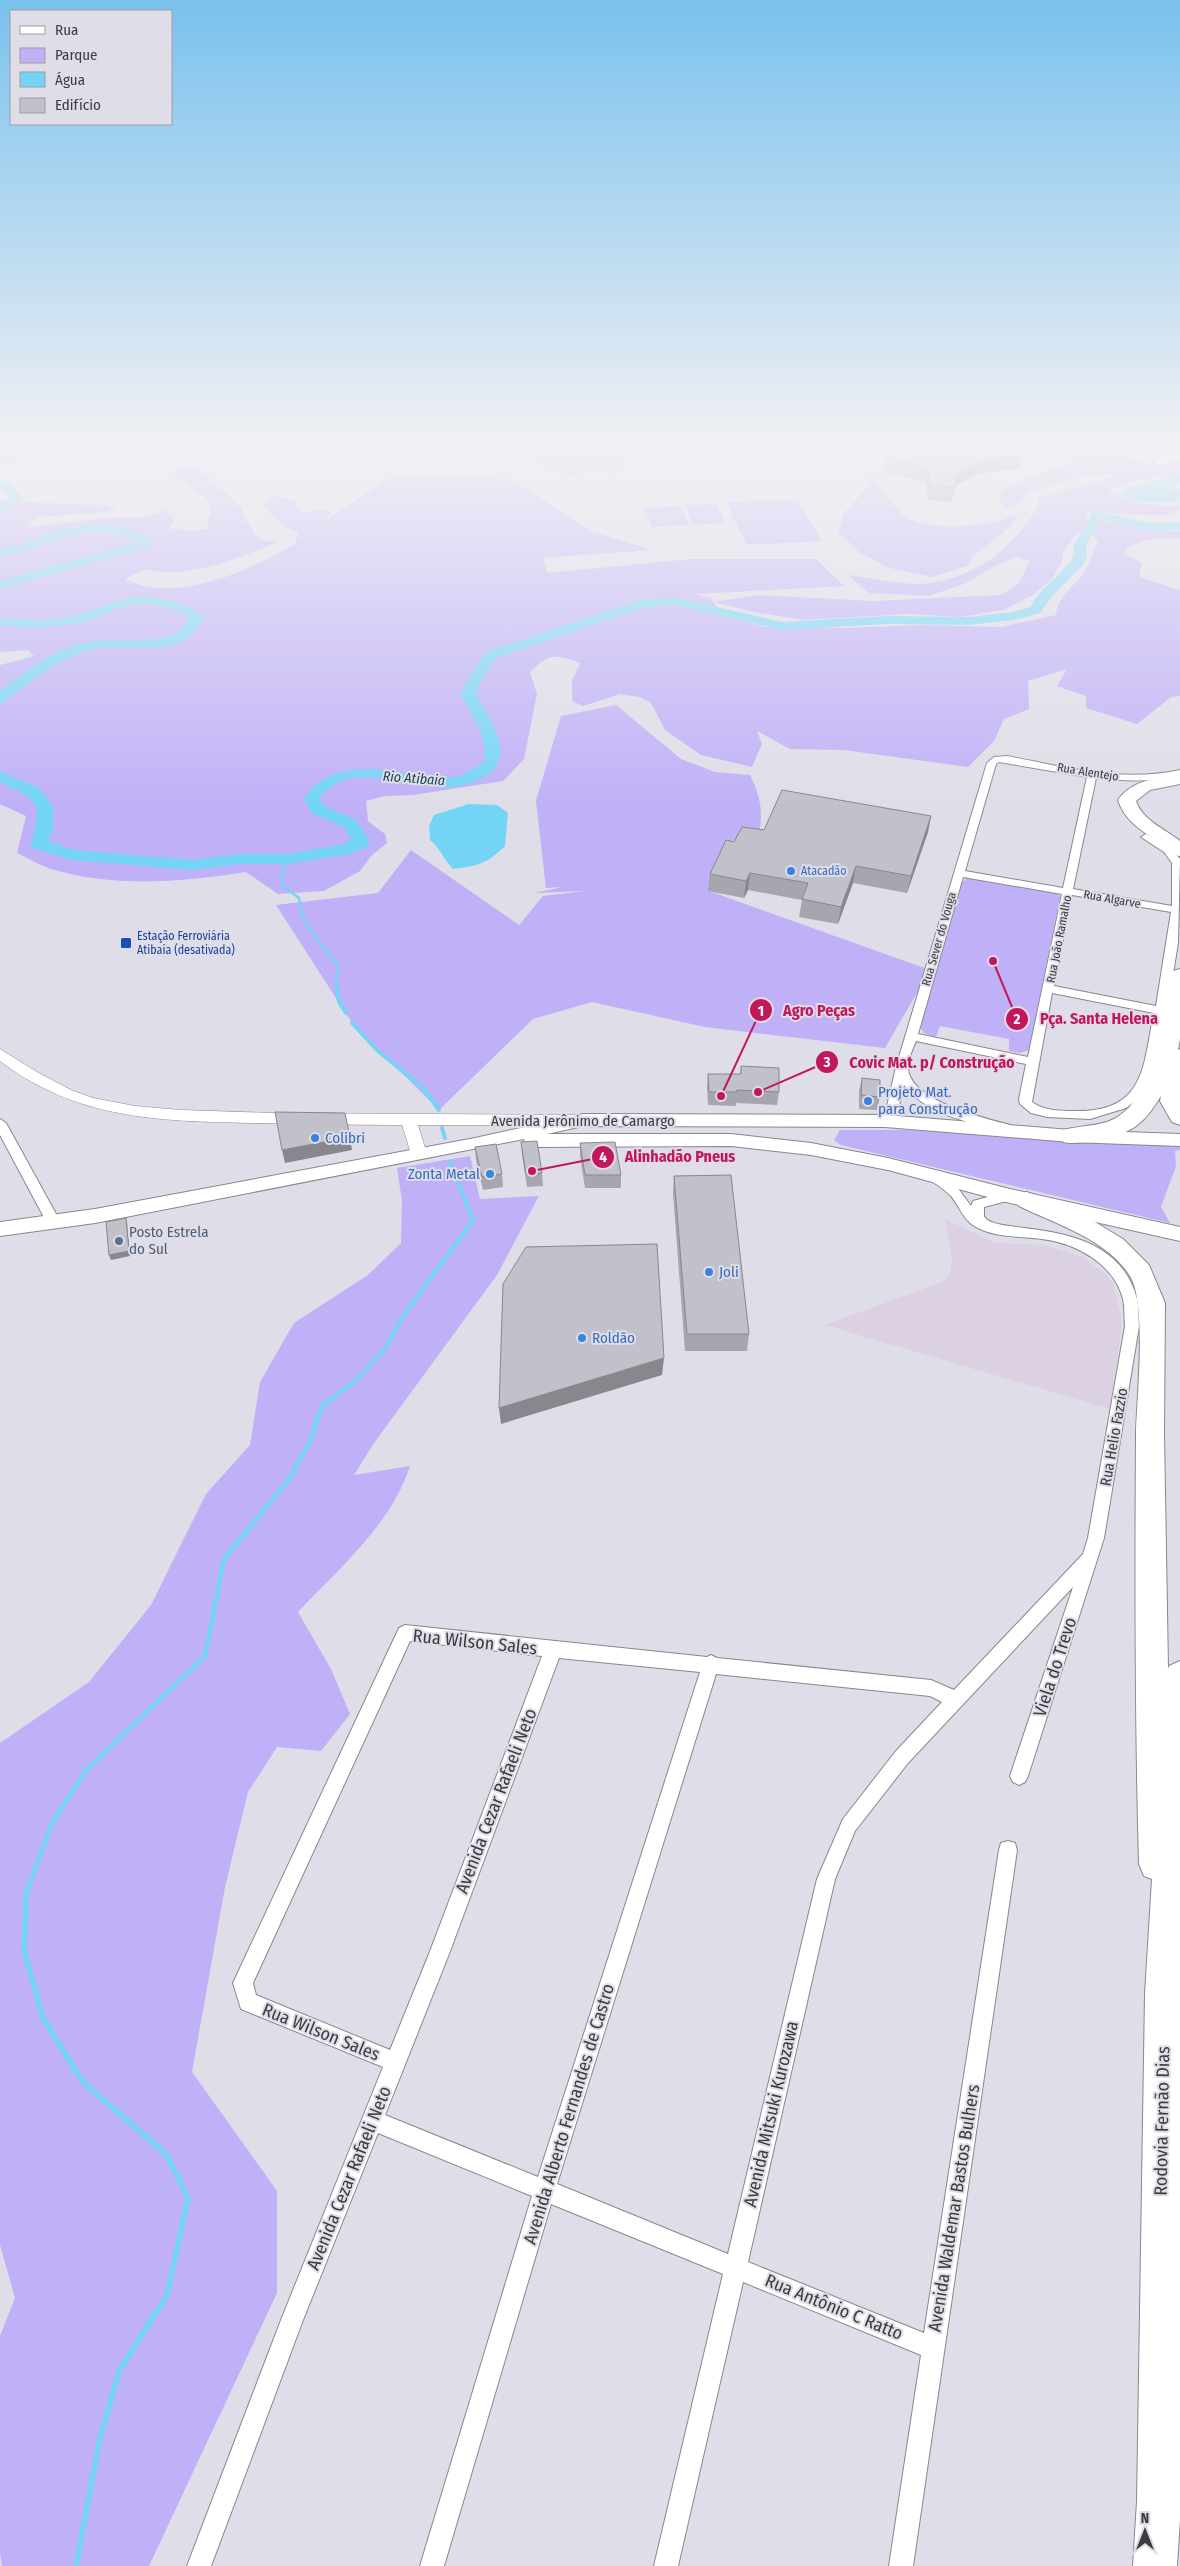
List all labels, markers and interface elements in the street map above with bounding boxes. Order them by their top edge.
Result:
legend [10,10,172,125]
text: Rua [55,21,78,39]
text: Parque [55,46,98,64]
text: Água [55,71,85,89]
text: Edifício [55,96,101,114]
street label: Rua Alentejo [1056,760,1120,784]
water label: Rio Atibaia [382,768,446,789]
place label: Atacadão [801,864,847,878]
marker: Atacadão [785,865,797,877]
street label: Rua Algarve [1082,887,1142,911]
street label: Rua Sever do Vouga [919,890,959,987]
street label: Rua João Ramalho [1044,894,1074,984]
place label: Estação Ferroviária Atibaia (desativada) [137,929,235,957]
marker: Estação Ferroviária Atibaia (desativada) [119,936,133,950]
callout: Agro Peças [748,995,865,1026]
text: Agro Peças [782,1001,855,1021]
text: 1 [758,1002,764,1020]
callout: Pça. Santa Helena [1005,1003,1168,1034]
text: Pça. Santa Helena [1040,1009,1158,1029]
text: 2 [1013,1010,1021,1028]
callout: Covic Mat. p/ Construção [815,1047,1025,1078]
text: 3 [822,1053,831,1071]
text: Covic Mat. p/ Construção [849,1053,1015,1073]
place label: Projeto Mat. para Construção [878,1083,978,1118]
marker: Projeto Mat. para Construção [862,1095,874,1107]
street label: Avenida Jerônimo de Camargo [491,1112,675,1130]
place label: Colibri [325,1129,365,1147]
marker: Colibri [309,1132,321,1144]
callout: Alinhadão Pneus [590,1141,746,1172]
text: Alinhadão Pneus [624,1147,735,1166]
text: 4 [599,1148,607,1166]
place label: Zonta Metal [408,1165,480,1183]
marker: Zonta Metal [484,1168,496,1180]
place label: Posto Estrela do Sul [129,1223,209,1258]
marker: Posto Estrela do Sul [113,1235,125,1247]
place label: Joli [719,1263,739,1281]
marker: Joli [703,1266,715,1278]
place label: Roldão [592,1329,635,1347]
marker: Roldão [576,1332,588,1344]
street label: Rua Helio Fazzio [1097,1387,1131,1487]
street label: Viela do Trevo [1029,1614,1081,1720]
street label: Rua Wilson Sales [412,1625,538,1659]
street label: Avenida Cezar Rafaeli Neto [451,1705,541,1897]
street label: Avenida Alberto Fernandes de Castro [519,1981,619,2247]
street label: Rua Wilson Sales [259,1998,383,2066]
street label: Avenida Mitsuki Kurozawa [739,2019,803,2209]
street label: Rodovia Fernão Dias [1150,2046,1174,2196]
street label: Avenida Waldemar Bastos Bulhers [924,2082,984,2333]
street label: Avenida Cezar Rafaeli Neto [302,2083,396,2273]
street label: Rua Antônio C Ratto [762,2269,906,2345]
north arrow [1120,2506,1170,2556]
text: N [1141,2510,1149,2527]

